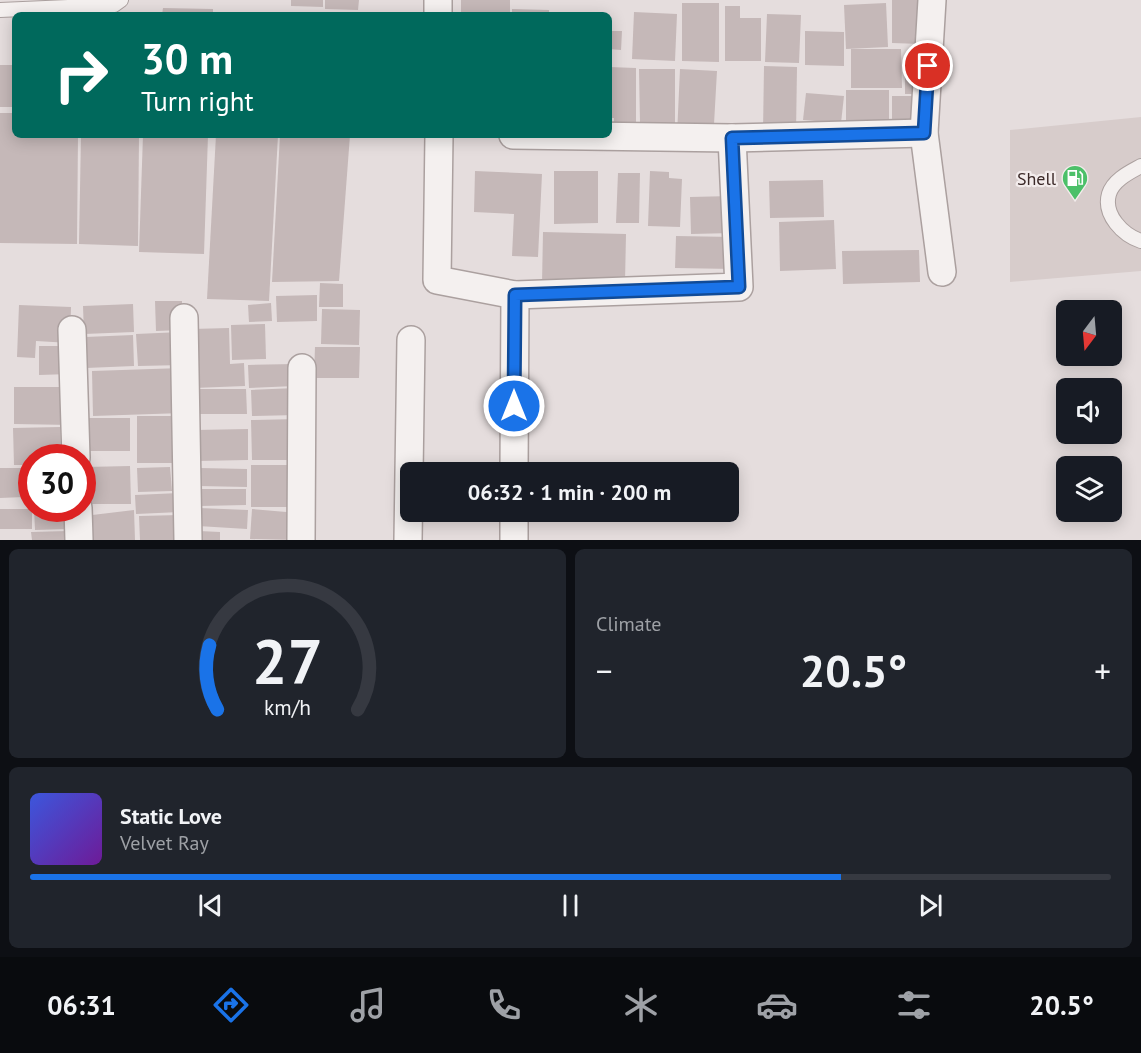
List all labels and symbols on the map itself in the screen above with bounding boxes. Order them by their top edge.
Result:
pin [902,40,953,91]
fuel station icon: Shell [1060,163,1090,201]
place label: Shell [1017,167,1057,190]
north arrow [1056,300,1122,366]
position arrow [482,374,546,438]
speed limit sign: 30 [18,444,96,522]

